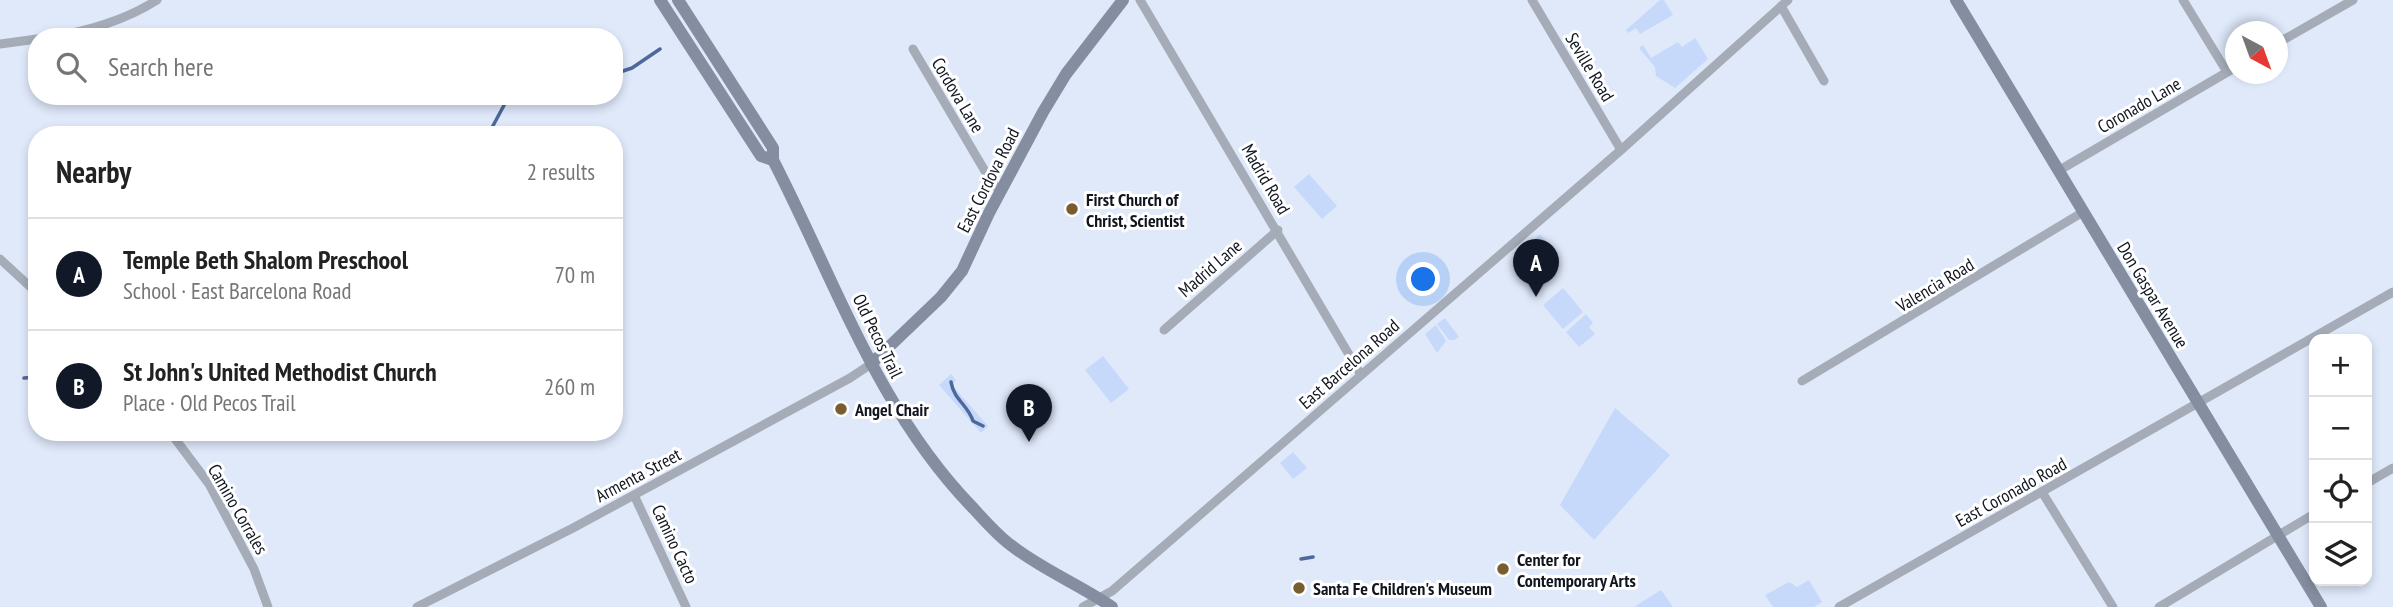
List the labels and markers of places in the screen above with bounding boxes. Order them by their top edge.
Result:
place label: First Church of Christ, Scientist [1086,188,1185,232]
marker: First Church of Christ, Scientist [1064,201,1080,217]
pin: A [1513,239,1559,297]
pin: B [1006,384,1052,442]
place label: Angel Chair [854,398,929,421]
marker: Angel Chair [833,401,849,417]
place label: Center for Contemporary Arts [1517,548,1636,592]
marker: Center for Contemporary Arts [1495,561,1511,577]
place label: Santa Fe Children's Museum [1313,577,1492,600]
marker: Santa Fe Children's Museum [1291,580,1307,596]

